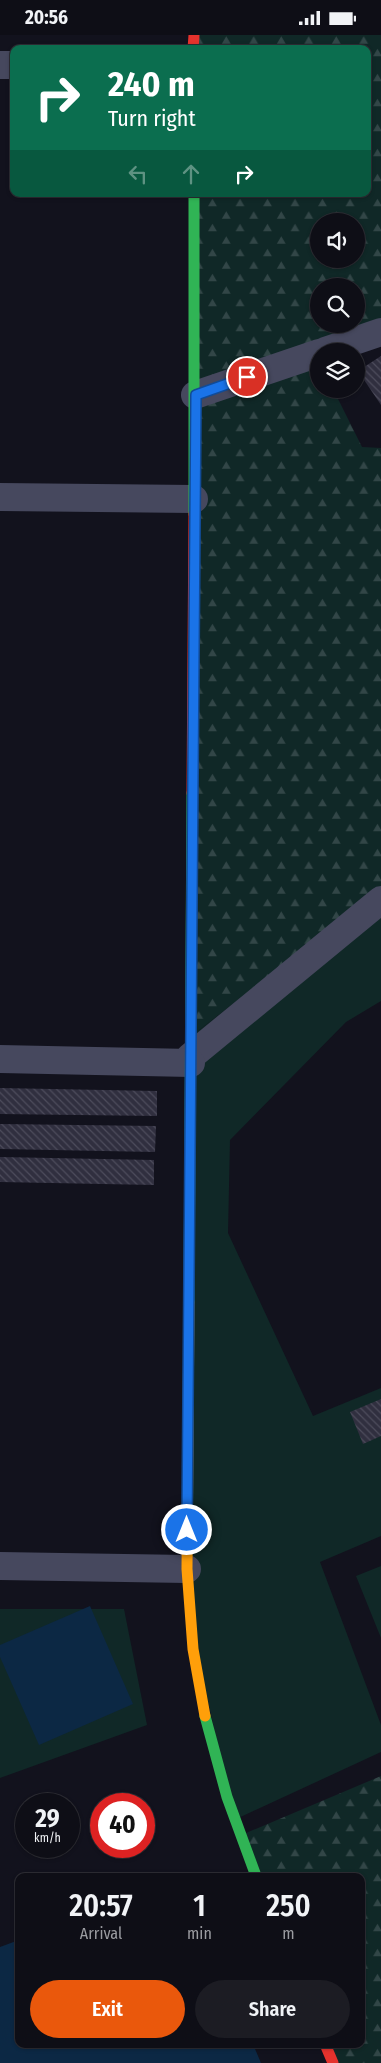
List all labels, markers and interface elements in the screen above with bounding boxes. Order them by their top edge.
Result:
text: 20:56 [25,6,68,29]
text: 240 m [108,63,195,105]
icon: right [25,65,90,130]
text: Turn right [108,105,196,132]
icon: left [124,160,152,188]
icon: ahead [177,160,205,188]
icon: right [230,160,258,188]
map controls [310,213,365,398]
button: sound [310,213,365,268]
button: search [310,278,365,333]
button: layers [310,343,365,398]
pin [226,356,268,398]
icon: arrive [233,363,261,391]
position arrow [160,1503,212,1555]
speed limit sign: 40 [90,1793,155,1858]
text: 29 [35,1804,60,1834]
text: km/h [34,1831,61,1845]
text: 20:57 [69,1888,133,1924]
text: 1 [193,1888,206,1924]
text: 250 [266,1888,311,1924]
text: Arrival [80,1924,122,1943]
text: min [187,1924,212,1943]
text: m [282,1924,295,1943]
button: Exit [30,1980,185,2038]
button: Share [195,1980,350,2038]

